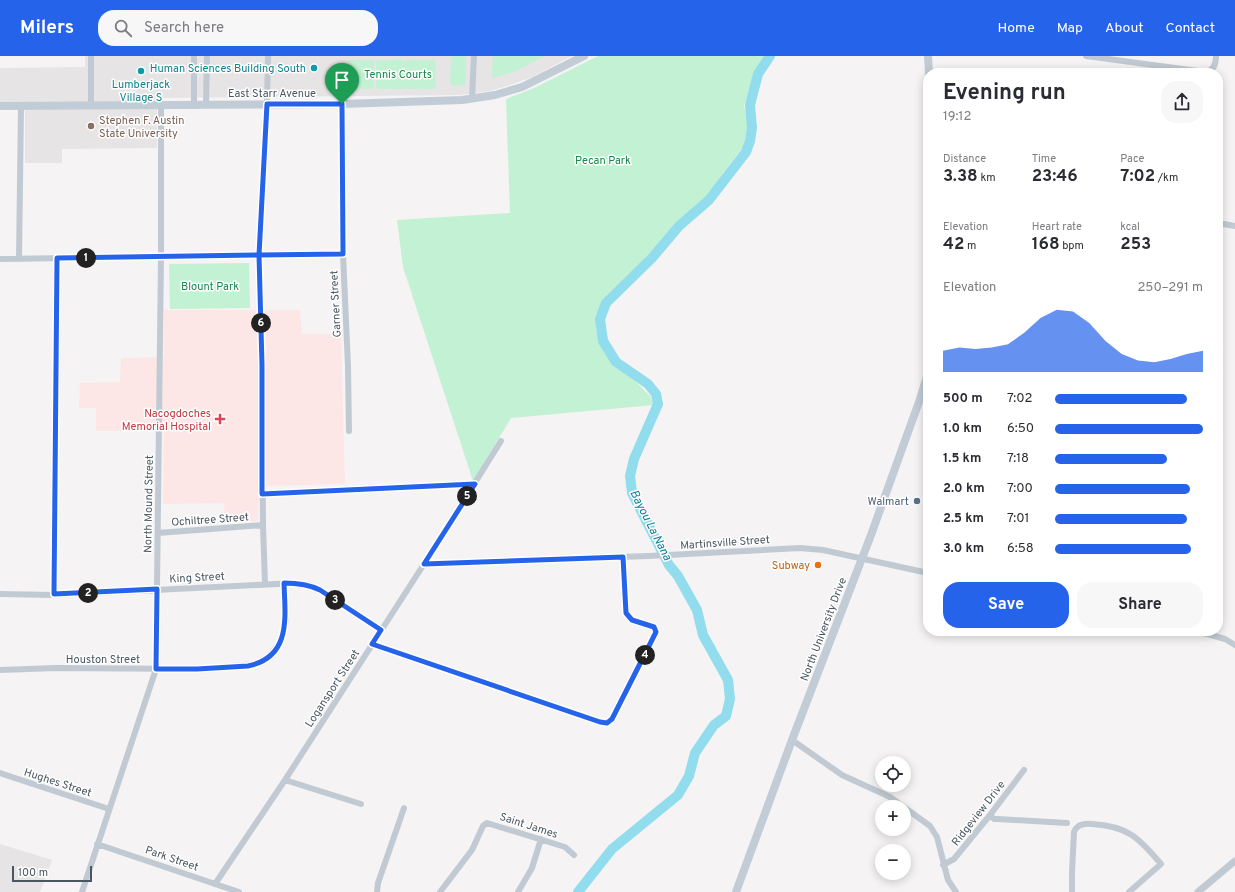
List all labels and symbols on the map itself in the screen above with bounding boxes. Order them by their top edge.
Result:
place label: Human Sciences Building South [150,62,306,76]
marker: Human Sciences Building South [309,63,319,73]
pin [325,63,359,104]
marker: Lumberjack Village S [136,66,146,76]
park label: Tennis Courts [364,68,432,82]
place label: Lumberjack Village S [112,78,170,105]
street label: East Starr Avenue [228,87,316,101]
place label: Stephen F. Austin State University [99,114,184,141]
marker: Stephen F. Austin State University [86,121,96,131]
park label: Pecan Park [575,154,631,168]
pin: 1 [76,248,96,268]
street label: Garner Street [327,270,345,338]
park label: Blount Park [181,280,239,294]
pin: 6 [251,313,271,333]
place label: Nacogdoches Memorial Hospital [122,407,211,434]
marker: Nacogdoches Memorial Hospital [214,413,226,425]
street label: North Mound Street [141,455,157,553]
pin: 5 [457,486,477,506]
water label: Bayou La Nana [625,487,675,564]
place label: Walmart [867,495,909,509]
marker: Walmart [912,496,922,506]
street label: Ochiltree Street [171,510,249,530]
street label: Martinsville Street [680,533,770,553]
place label: Subway [772,559,810,573]
marker: Subway [813,560,823,570]
street label: King Street [169,570,225,586]
street label: North University Drive [798,576,850,683]
pin: 2 [78,583,98,603]
pin: 3 [325,590,345,610]
pin: 4 [635,645,655,665]
street label: Logansport Street [302,647,363,730]
street label: Houston Street [66,653,140,667]
street label: Hughes Street [22,765,93,800]
street label: Ridgeview Drive [949,778,1009,849]
street label: Saint James [498,810,560,842]
street label: Park Street [143,843,200,875]
scale bar [12,864,92,883]

